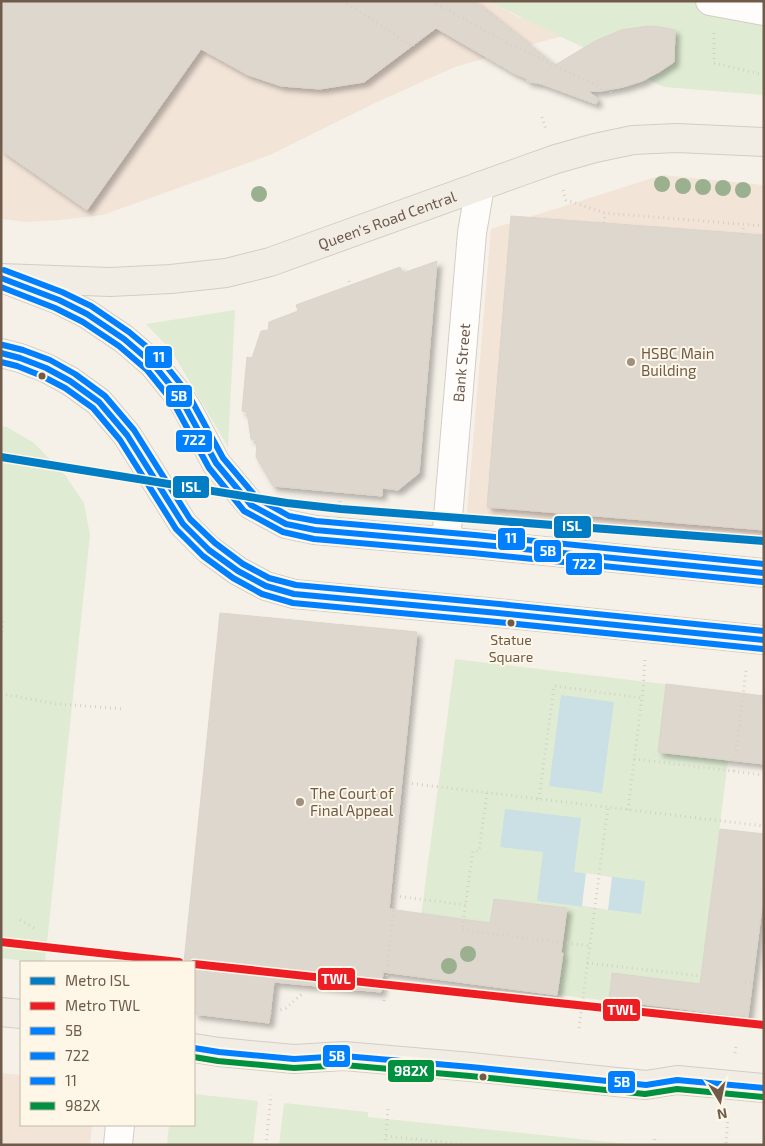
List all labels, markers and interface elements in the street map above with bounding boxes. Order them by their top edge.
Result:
street label: Queen's Road Central [315,187,459,254]
street label: Bank Street [449,322,473,403]
place label: HSBC Main Building [641,344,714,379]
line badge: 11 [144,345,173,369]
text: 11 [153,348,165,365]
marker: HSBC Main Building [625,356,637,368]
unlabelled marker [37,371,47,381]
line badge: 5B [165,384,193,408]
text: 5B [171,387,187,404]
line badge: 722 [175,429,213,453]
text: 722 [182,431,206,448]
line badge: ISL [172,475,210,499]
text: ISL [181,478,201,495]
line badge: ISL [553,515,592,539]
text: ISL [562,517,582,534]
line badge: 11 [497,527,526,551]
text: 11 [505,529,517,546]
line badge: 5B [533,539,562,563]
text: 5B [540,542,556,559]
line badge: 722 [565,552,603,576]
text: 722 [572,555,596,572]
marker: Statue Square [506,618,516,628]
place label: Statue Square [489,631,533,665]
place label: The Court of Final Appeal [310,784,394,819]
marker: The Court of Final Appeal [294,796,306,808]
legend [20,961,195,1126]
line badge: TWL [317,967,356,991]
text: TWL [321,970,351,987]
text: Metro ISL [65,971,130,989]
text: Metro TWL [65,996,140,1014]
line badge: TWL [602,998,641,1022]
text: TWL [607,1001,637,1018]
text: 5B [65,1021,82,1039]
line badge: 5B [322,1044,351,1068]
text: 722 [65,1046,90,1064]
text: 5B [329,1047,345,1064]
line badge: 982X [387,1059,435,1083]
text: 982X [394,1062,428,1079]
line badge: 5B [607,1070,636,1094]
text: 11 [65,1071,77,1089]
unlabelled marker [478,1072,488,1082]
text: 5B [614,1073,630,1090]
north arrow [695,1076,745,1126]
text: 982X [65,1096,100,1114]
text: N [716,1105,729,1124]

